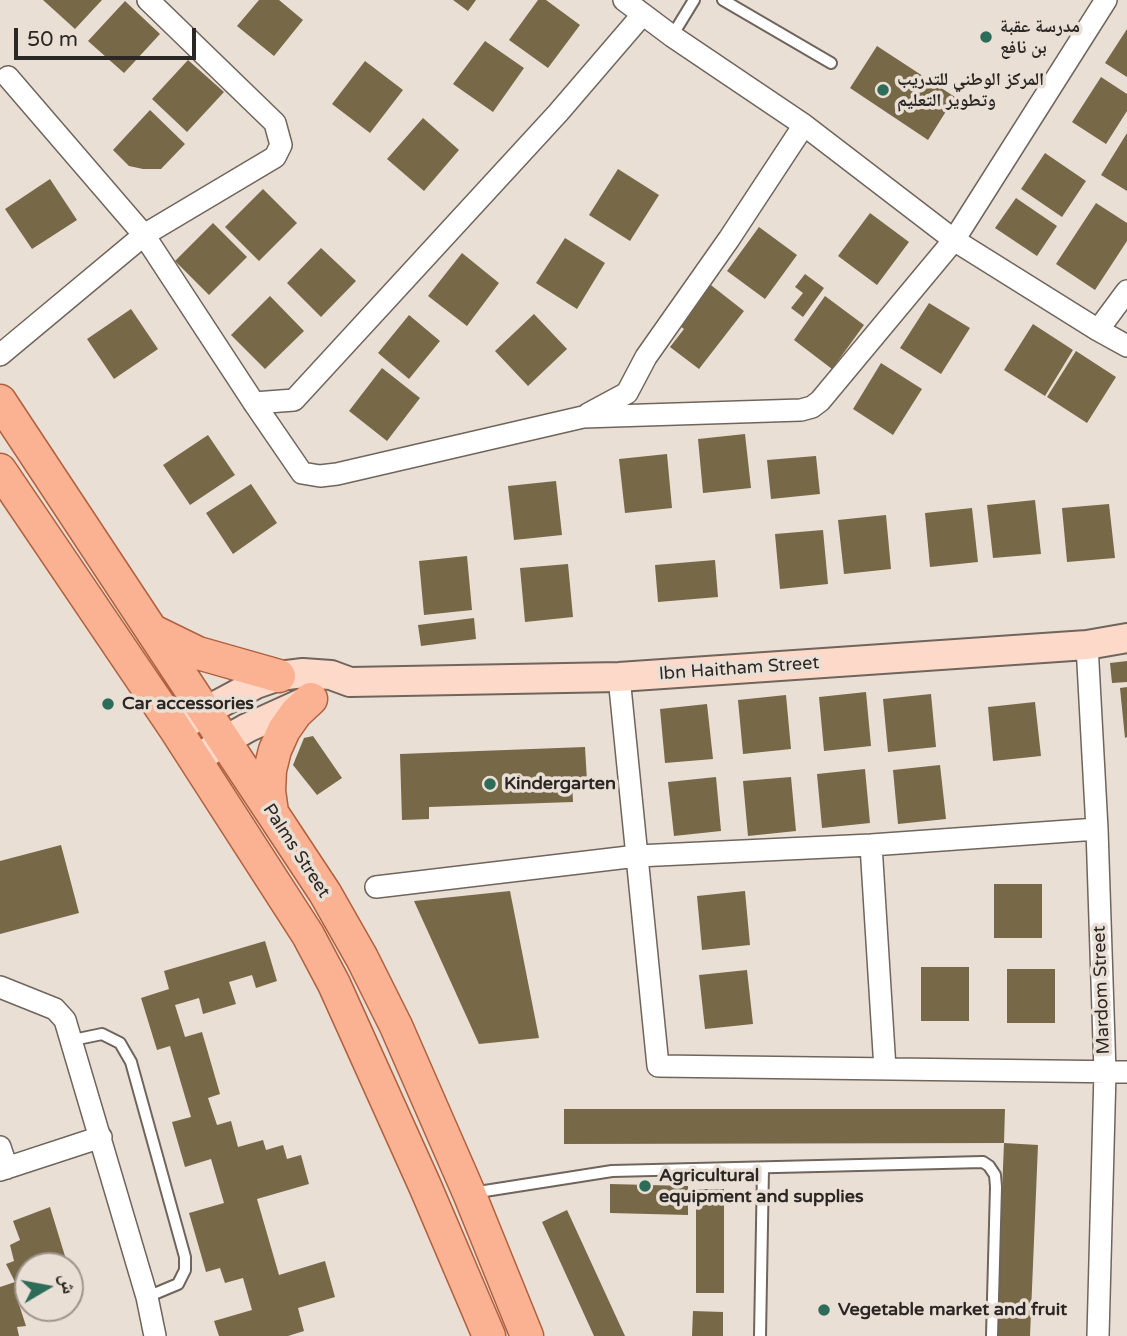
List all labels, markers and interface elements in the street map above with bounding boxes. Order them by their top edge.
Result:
scale bar [18,14,200,58]
place label: مدرسة عقبة بن نافع [1000,16,1080,58]
text: 50 m [27,27,78,52]
marker: مدرسة عقبة بن نافع [978,29,994,45]
place label: المركز الوطني للتدريب وتطوير التعليم [897,69,1044,112]
marker: المركز الوطني للتدريب وتطوير التعليم [875,82,891,98]
street label: Ibn Haitham Street [658,653,820,685]
place label: Car accessories [122,693,254,715]
marker: Car accessories [100,696,116,712]
place label: Kindergarten [504,773,616,795]
marker: Kindergarten [482,776,498,792]
street label: Palms Street [258,800,334,902]
street label: Mardom Street [1089,925,1115,1055]
place label: Agricultural equipment and supplies [659,1165,864,1208]
marker: Agricultural equipment and supplies [637,1178,653,1194]
north arrow [14,1252,84,1322]
text: ش [55,1272,80,1296]
place label: Vegetable market and fruit [838,1299,1067,1321]
marker: Vegetable market and fruit [816,1302,832,1318]

